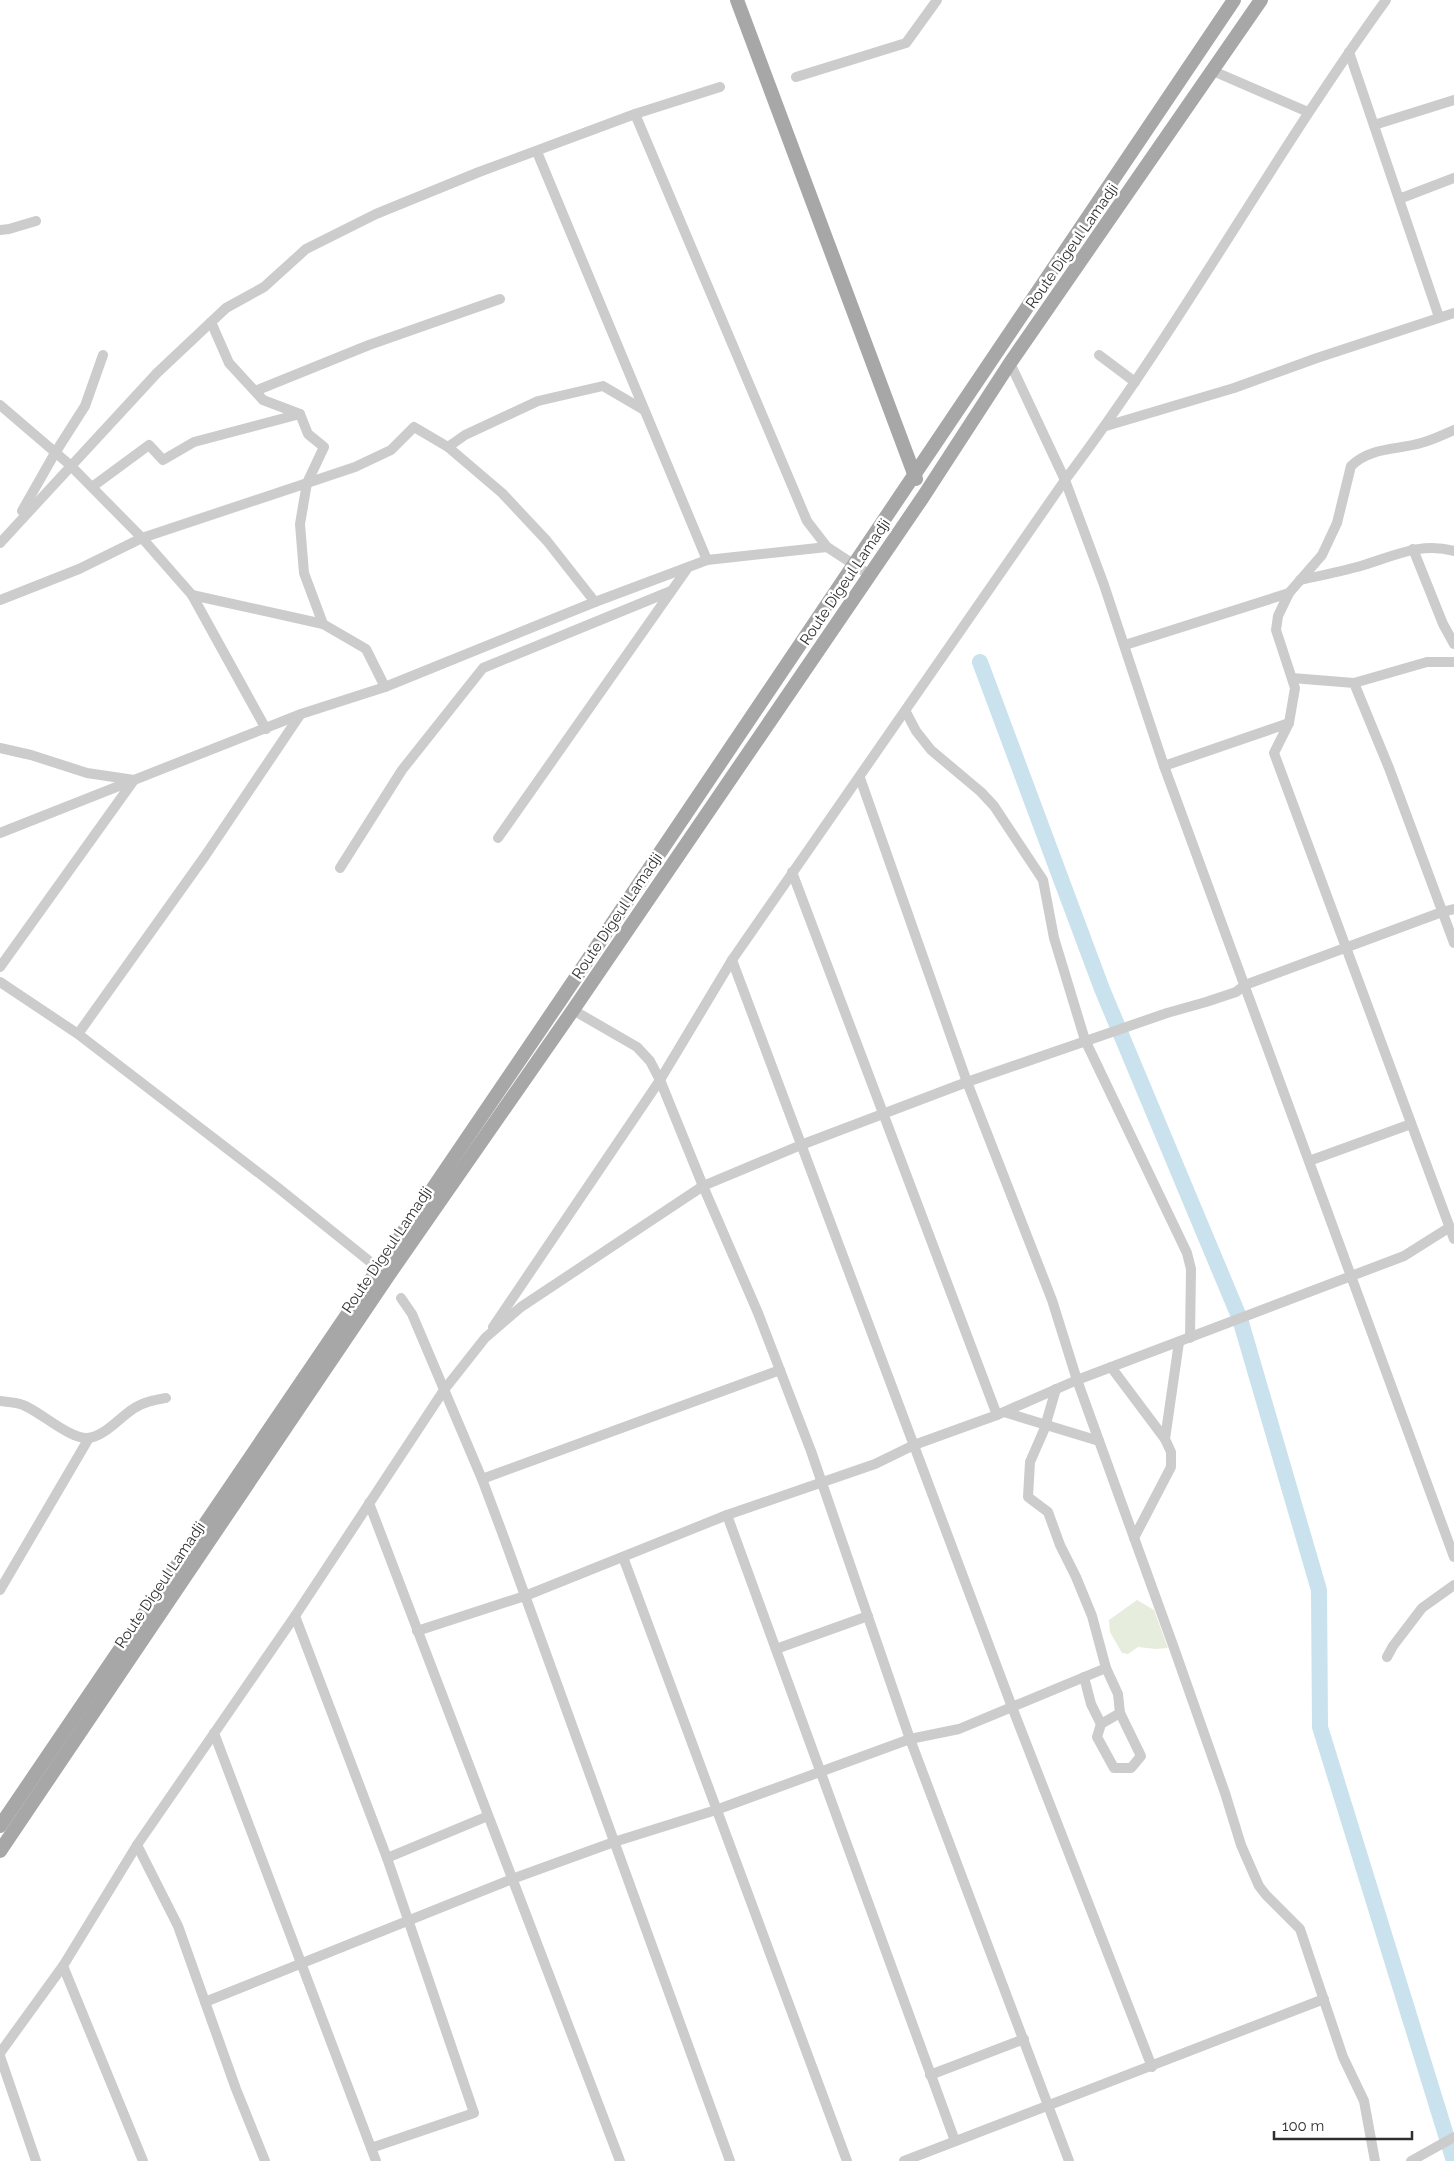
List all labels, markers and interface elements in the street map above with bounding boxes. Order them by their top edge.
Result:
street label: Route Digeul Lamadji [1022,180,1122,312]
street label: Route Digeul Lamadji [796,516,894,648]
street label: Route Digeul Lamadji [568,850,666,982]
street label: Route Digeul Lamadji [338,1184,436,1316]
street label: Route Digeul Lamadji [111,1519,209,1651]
scale bar [1274,2108,1412,2140]
text: 100 m [1282,2117,1324,2135]

